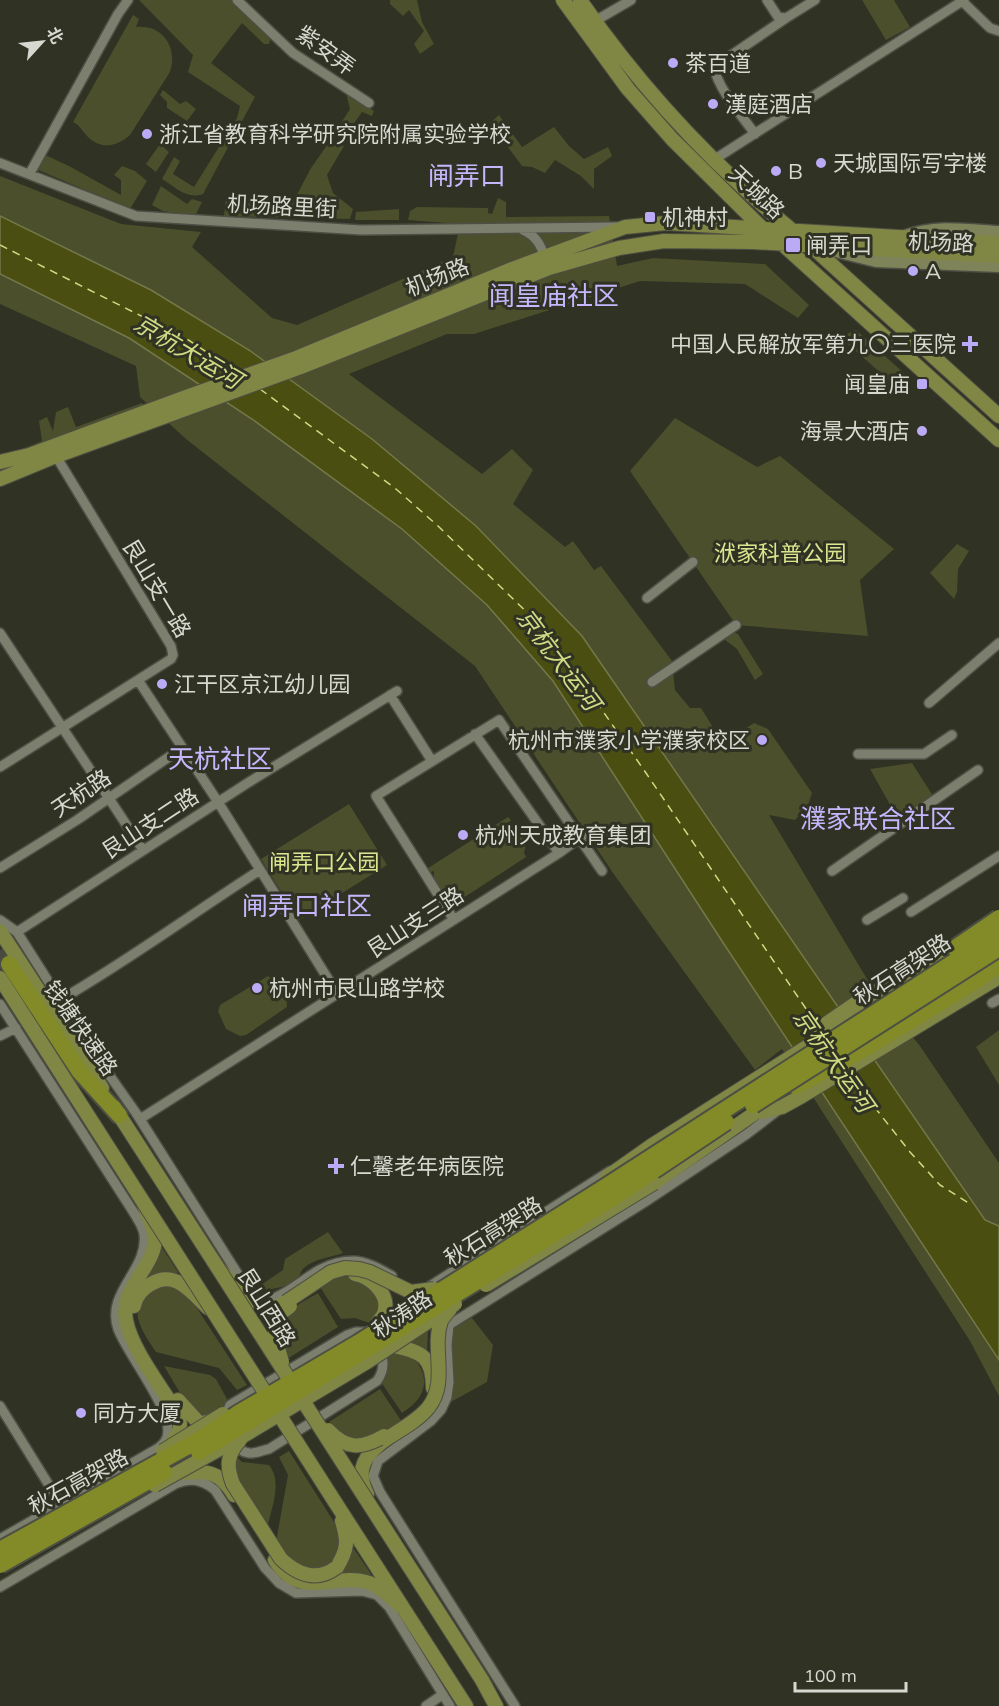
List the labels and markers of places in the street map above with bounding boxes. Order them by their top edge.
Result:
place label: 茶百道 [685,49,751,77]
marker: 茶百道 [666,56,680,70]
place label: 漢庭酒店 [725,90,813,118]
marker: 漢庭酒店 [706,97,720,111]
place label: 浙江省教育科学研究院附属实验学校 [159,120,511,148]
marker: 浙江省教育科学研究院附属实验学校 [140,127,154,141]
place label: 天城国际写字楼 [833,149,987,177]
marker: 天城国际写字楼 [814,156,828,170]
place label: B [788,157,803,185]
marker: B [769,164,783,178]
place label: 机神村 [662,203,728,231]
marker: 机神村 [643,210,657,224]
place label: 闸弄口 [806,231,872,259]
marker: 闸弄口 [784,236,802,254]
place label: A [925,257,941,285]
marker: A [906,264,920,278]
place label: 中国人民解放军第九〇三医院 [670,330,956,358]
marker: 中国人民解放军第九〇三医院 [961,335,979,353]
place label: 闻皇庙 [844,370,910,398]
marker: 闻皇庙 [915,377,929,391]
place label: 海景大酒店 [800,417,910,445]
marker: 海景大酒店 [915,424,929,438]
place label: 江干区京江幼儿园 [174,670,350,698]
marker: 江干区京江幼儿园 [155,677,169,691]
place label: 杭州市濮家小学濮家校区 [508,726,750,754]
marker: 杭州市濮家小学濮家校区 [755,733,769,747]
place label: 杭州天成教育集团 [475,821,651,849]
marker: 杭州天成教育集团 [456,828,470,842]
place label: 杭州市艮山路学校 [269,974,445,1002]
marker: 杭州市艮山路学校 [250,981,264,995]
place label: 仁馨老年病医院 [350,1152,504,1180]
marker: 仁馨老年病医院 [327,1157,345,1175]
place label: 同方大厦 [93,1399,181,1427]
marker: 同方大厦 [74,1406,88,1420]

